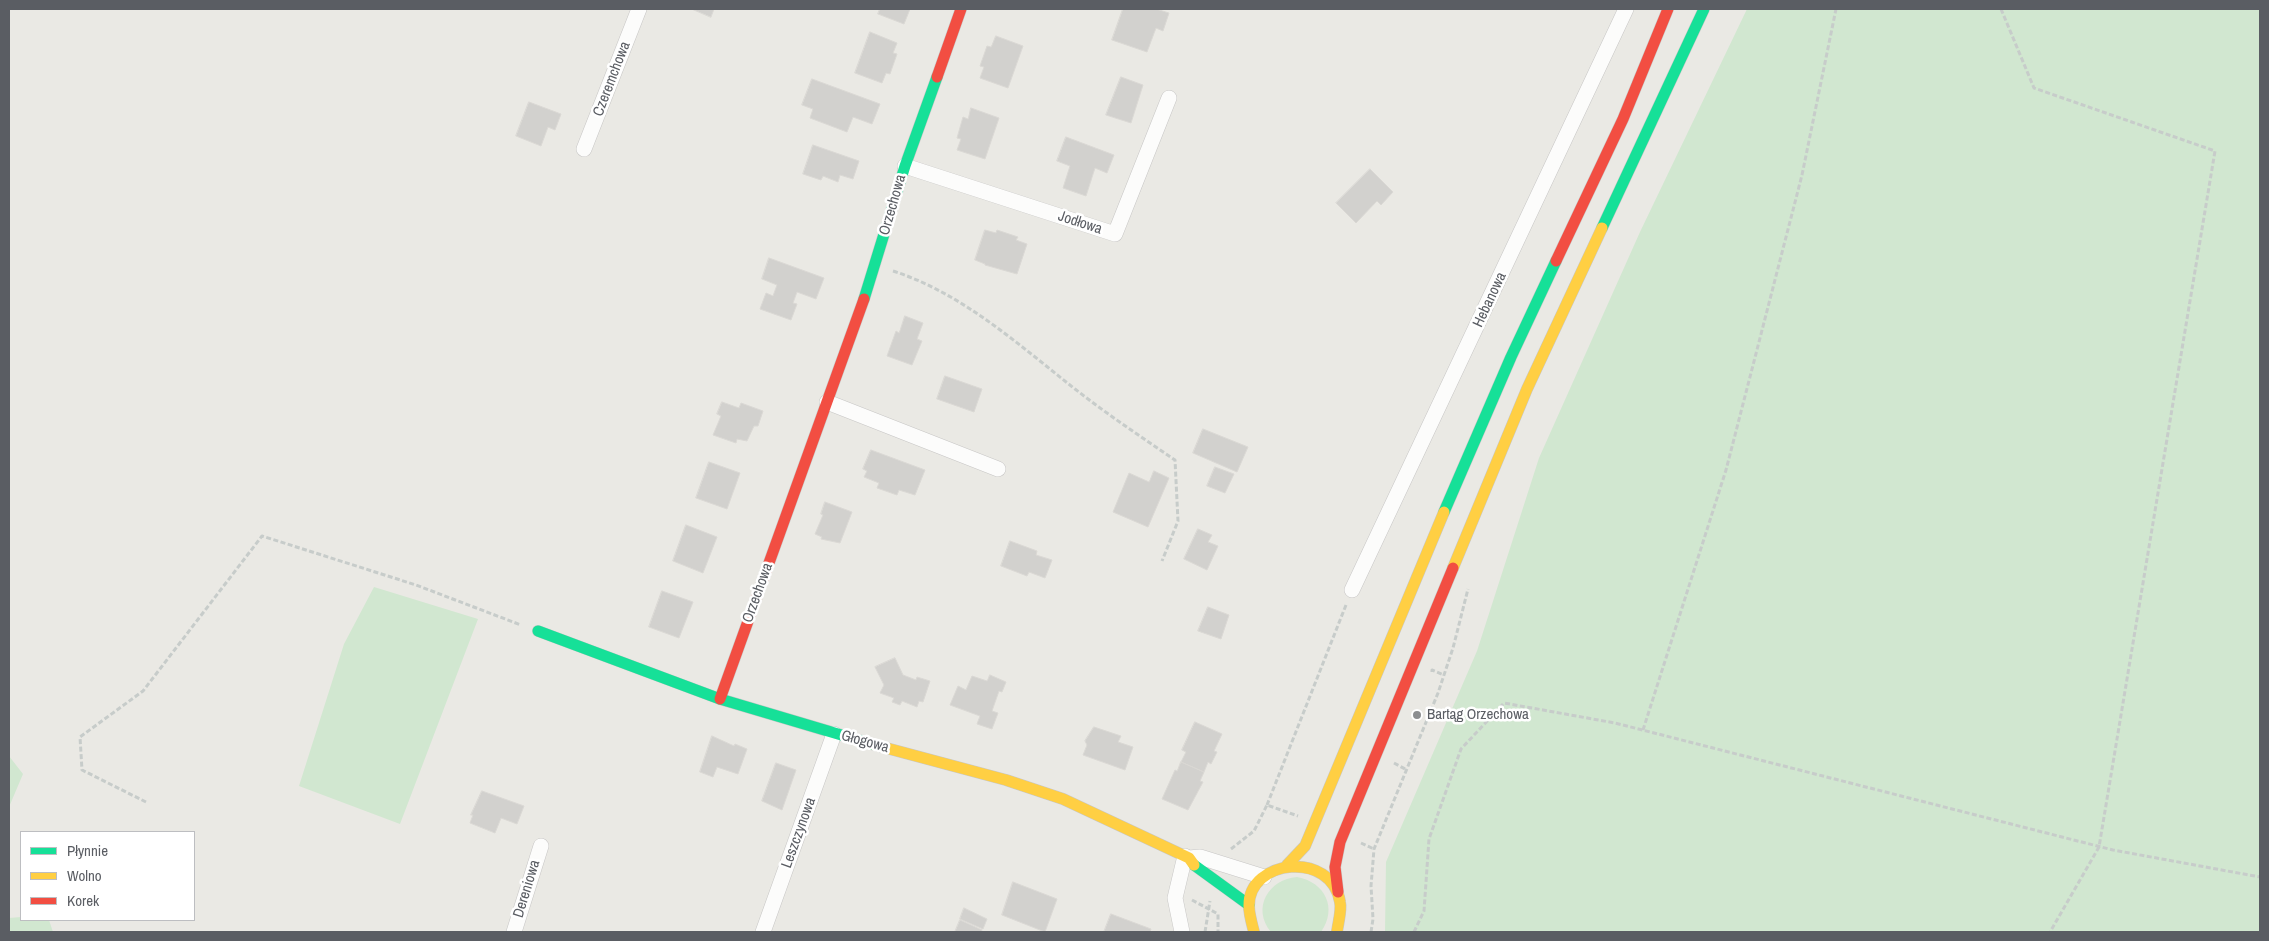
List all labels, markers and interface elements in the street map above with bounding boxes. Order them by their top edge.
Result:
street label: Czeremchowa [590,39,634,119]
street label: Orzechowa [876,173,910,237]
street label: Jodłowa [1056,207,1104,239]
street label: Hebanowa [1469,270,1511,330]
street label: Orzechowa [739,561,777,625]
place label: Bartąg Orzechowa [1427,706,1529,724]
marker: Bartąg Orzechowa [1411,709,1423,721]
street label: Głogowa [839,727,891,757]
street label: Leszczynowa [778,795,820,871]
legend [20,831,195,921]
text: Płynnie [67,840,108,861]
street label: Dereniowa [510,858,544,920]
text: Wolno [67,865,102,886]
text: Korek [67,890,99,911]

